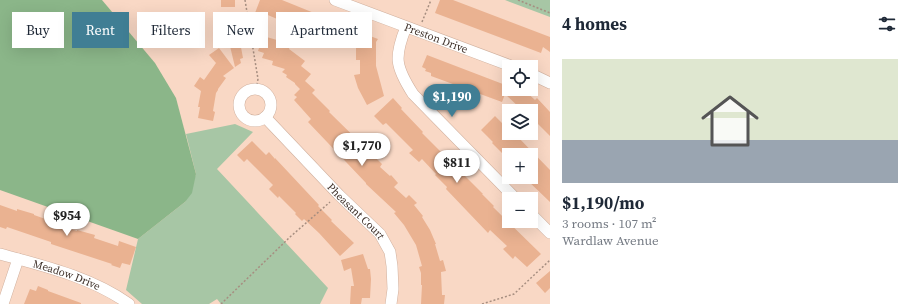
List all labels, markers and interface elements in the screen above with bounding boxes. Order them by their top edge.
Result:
chip: Buy [12,12,64,48]
chip: Rent [72,12,129,48]
chip: Filters [137,12,205,48]
chip: New [213,12,268,48]
chip: Apartment [276,12,372,48]
text: 4 homes [562,12,627,36]
icon: filters [876,13,898,35]
street label: Preston Drive [402,19,470,57]
map controls [502,60,538,228]
button: locate [502,60,538,96]
pin: $1,190 [419,84,485,118]
icon: home [694,85,766,157]
text: $1,190 [432,88,472,105]
button: layers [502,104,538,140]
pin: $1,770 [329,133,395,167]
text: $1,770 [342,137,382,154]
button: + [502,148,538,184]
pin: $811 [433,150,481,184]
text: $811 [443,154,471,171]
street label: Pheasant Court [324,180,389,242]
text: $1,190/mo [562,191,644,215]
button: − [502,192,538,228]
pin: $954 [43,203,91,237]
text: $954 [53,207,81,224]
text: 3 rooms · 107 m² [562,215,657,232]
text: Wardlaw Avenue [562,232,659,249]
street label: Meadow Drive [31,256,103,294]

